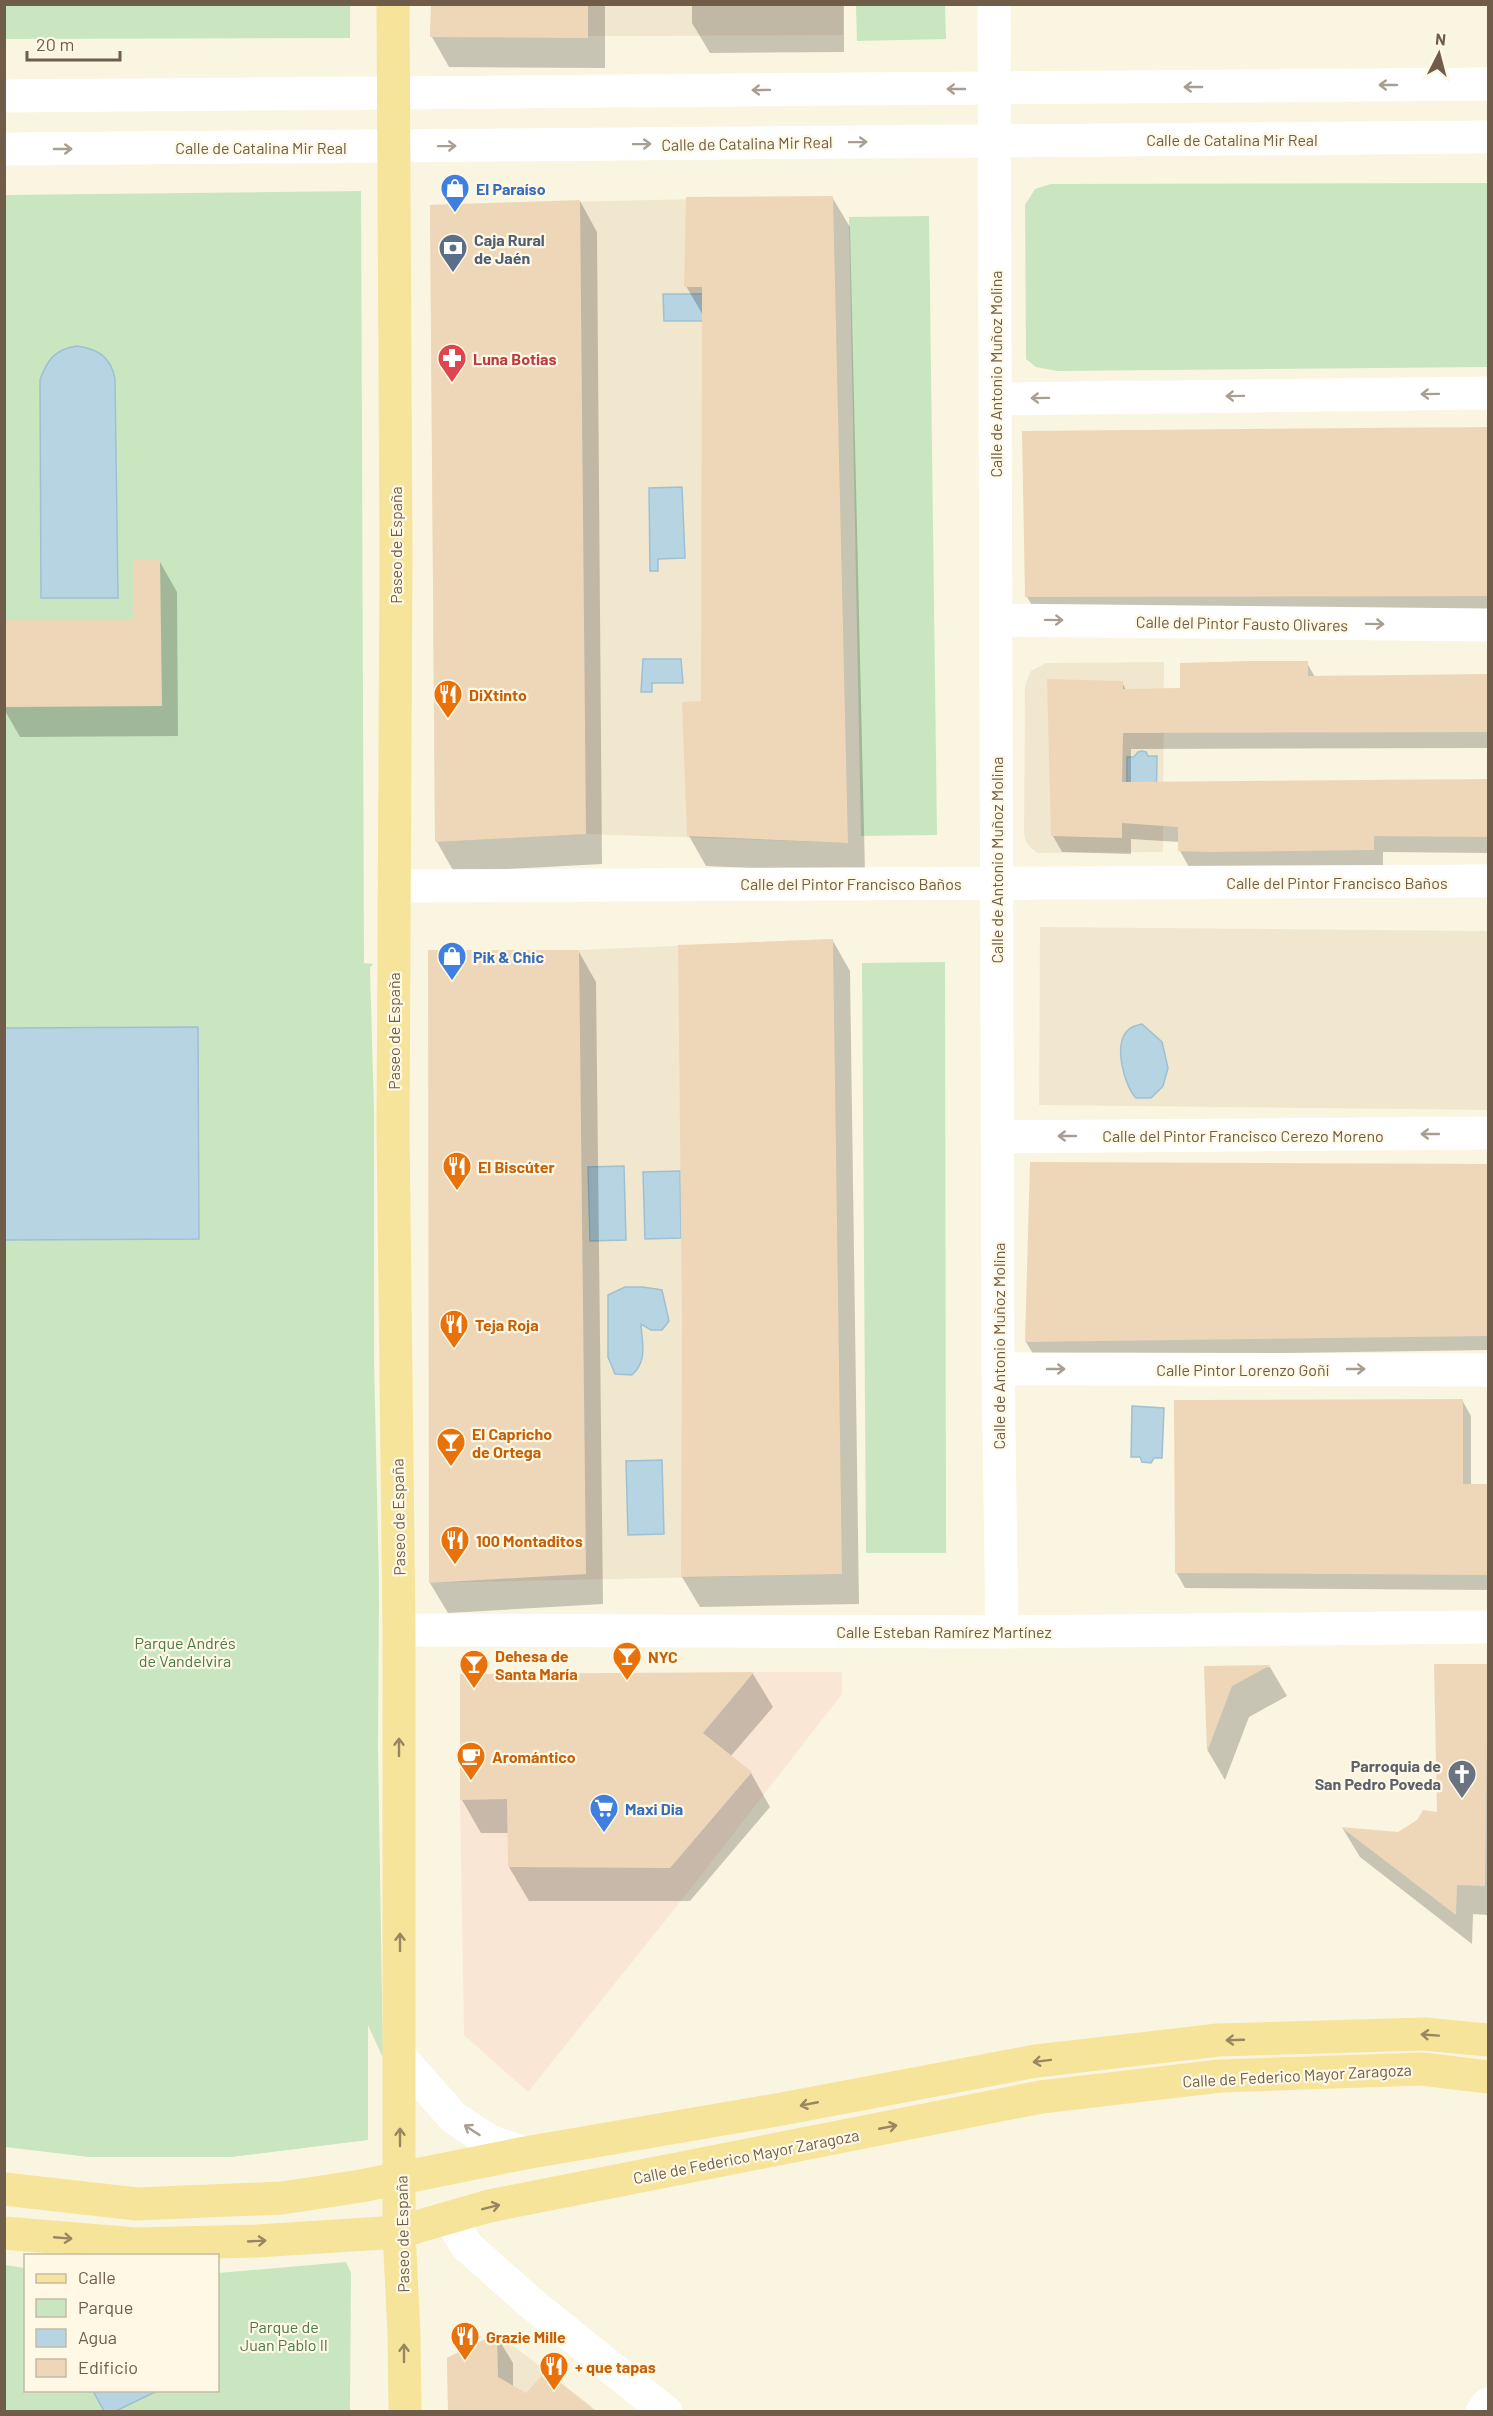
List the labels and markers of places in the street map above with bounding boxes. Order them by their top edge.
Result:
shop icon: El Paraíso [439,172,471,214]
place label: El Paraíso [476,179,546,198]
place label: Caja Rural de Jaén [474,230,545,267]
bank icon: Caja Rural de Jaén [437,232,469,274]
pharmacy icon: Luna Botias [436,342,468,384]
place label: Luna Botias [473,349,557,368]
restaurant icon: DiXtinto [432,678,464,720]
place label: DiXtinto [469,685,527,704]
shop icon: Pik & Chic [436,940,468,982]
place label: Pik & Chic [473,947,544,966]
restaurant icon: El Biscúter [441,1150,473,1192]
place label: El Biscúter [478,1157,555,1176]
restaurant icon: Teja Roja [438,1308,470,1350]
place label: Teja Roja [475,1315,539,1334]
place label: El Capricho de Ortega [472,1424,552,1461]
bar icon: El Capricho de Ortega [435,1426,467,1468]
restaurant icon: 100 Montaditos [439,1524,471,1566]
place label: 100 Montaditos [476,1531,583,1550]
bar icon: NYC [611,1640,643,1682]
place label: Dehesa de Santa María [495,1646,578,1683]
place label: NYC [648,1647,678,1666]
bar icon: Dehesa de Santa María [458,1648,490,1690]
cafe icon: Aromántico [455,1740,487,1782]
place label: Aromántico [492,1747,576,1766]
place label: Parroquia de San Pedro Poveda [1315,1756,1441,1793]
church icon: Parroquia de San Pedro Poveda [1446,1758,1478,1800]
supermarket icon: Maxi Dia [588,1792,620,1834]
place label: Maxi Dia [625,1799,683,1818]
restaurant icon: Grazie Mille [449,2320,481,2362]
place label: Grazie Mille [486,2327,566,2346]
restaurant icon: + que tapas [538,2350,570,2392]
place label: + que tapas [575,2357,656,2376]

